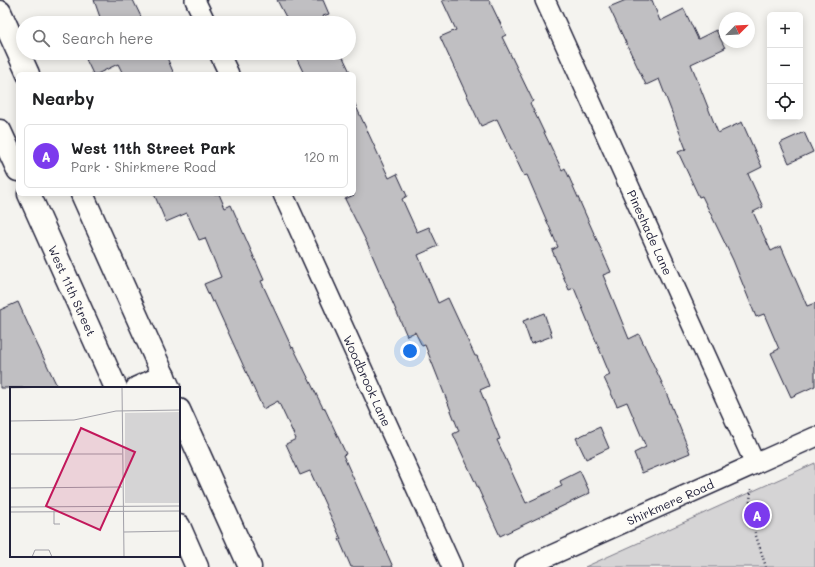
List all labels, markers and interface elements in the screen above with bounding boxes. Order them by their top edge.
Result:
north arrow [719,12,755,48]
map controls [767,12,803,120]
button: + [767,12,803,48]
search box [16,16,356,60]
icon: search [30,27,52,49]
text: Search here [62,28,153,48]
button: − [767,48,803,84]
button: locate [767,84,803,120]
text: Nearby [32,87,94,109]
text: West 11th Street Park [71,138,236,158]
text: A [41,148,51,165]
text: 120 m [303,148,339,165]
text: Park · Shirkmere Road [71,158,216,175]
street label: Pineshade Lane [624,187,676,278]
street label: West 11th Street [45,243,100,339]
street label: Woodbrook Lane [340,333,395,429]
your location [400,341,420,361]
inset map [10,387,180,557]
street label: Shirkmere Road [624,475,717,528]
pin: A [744,500,770,530]

